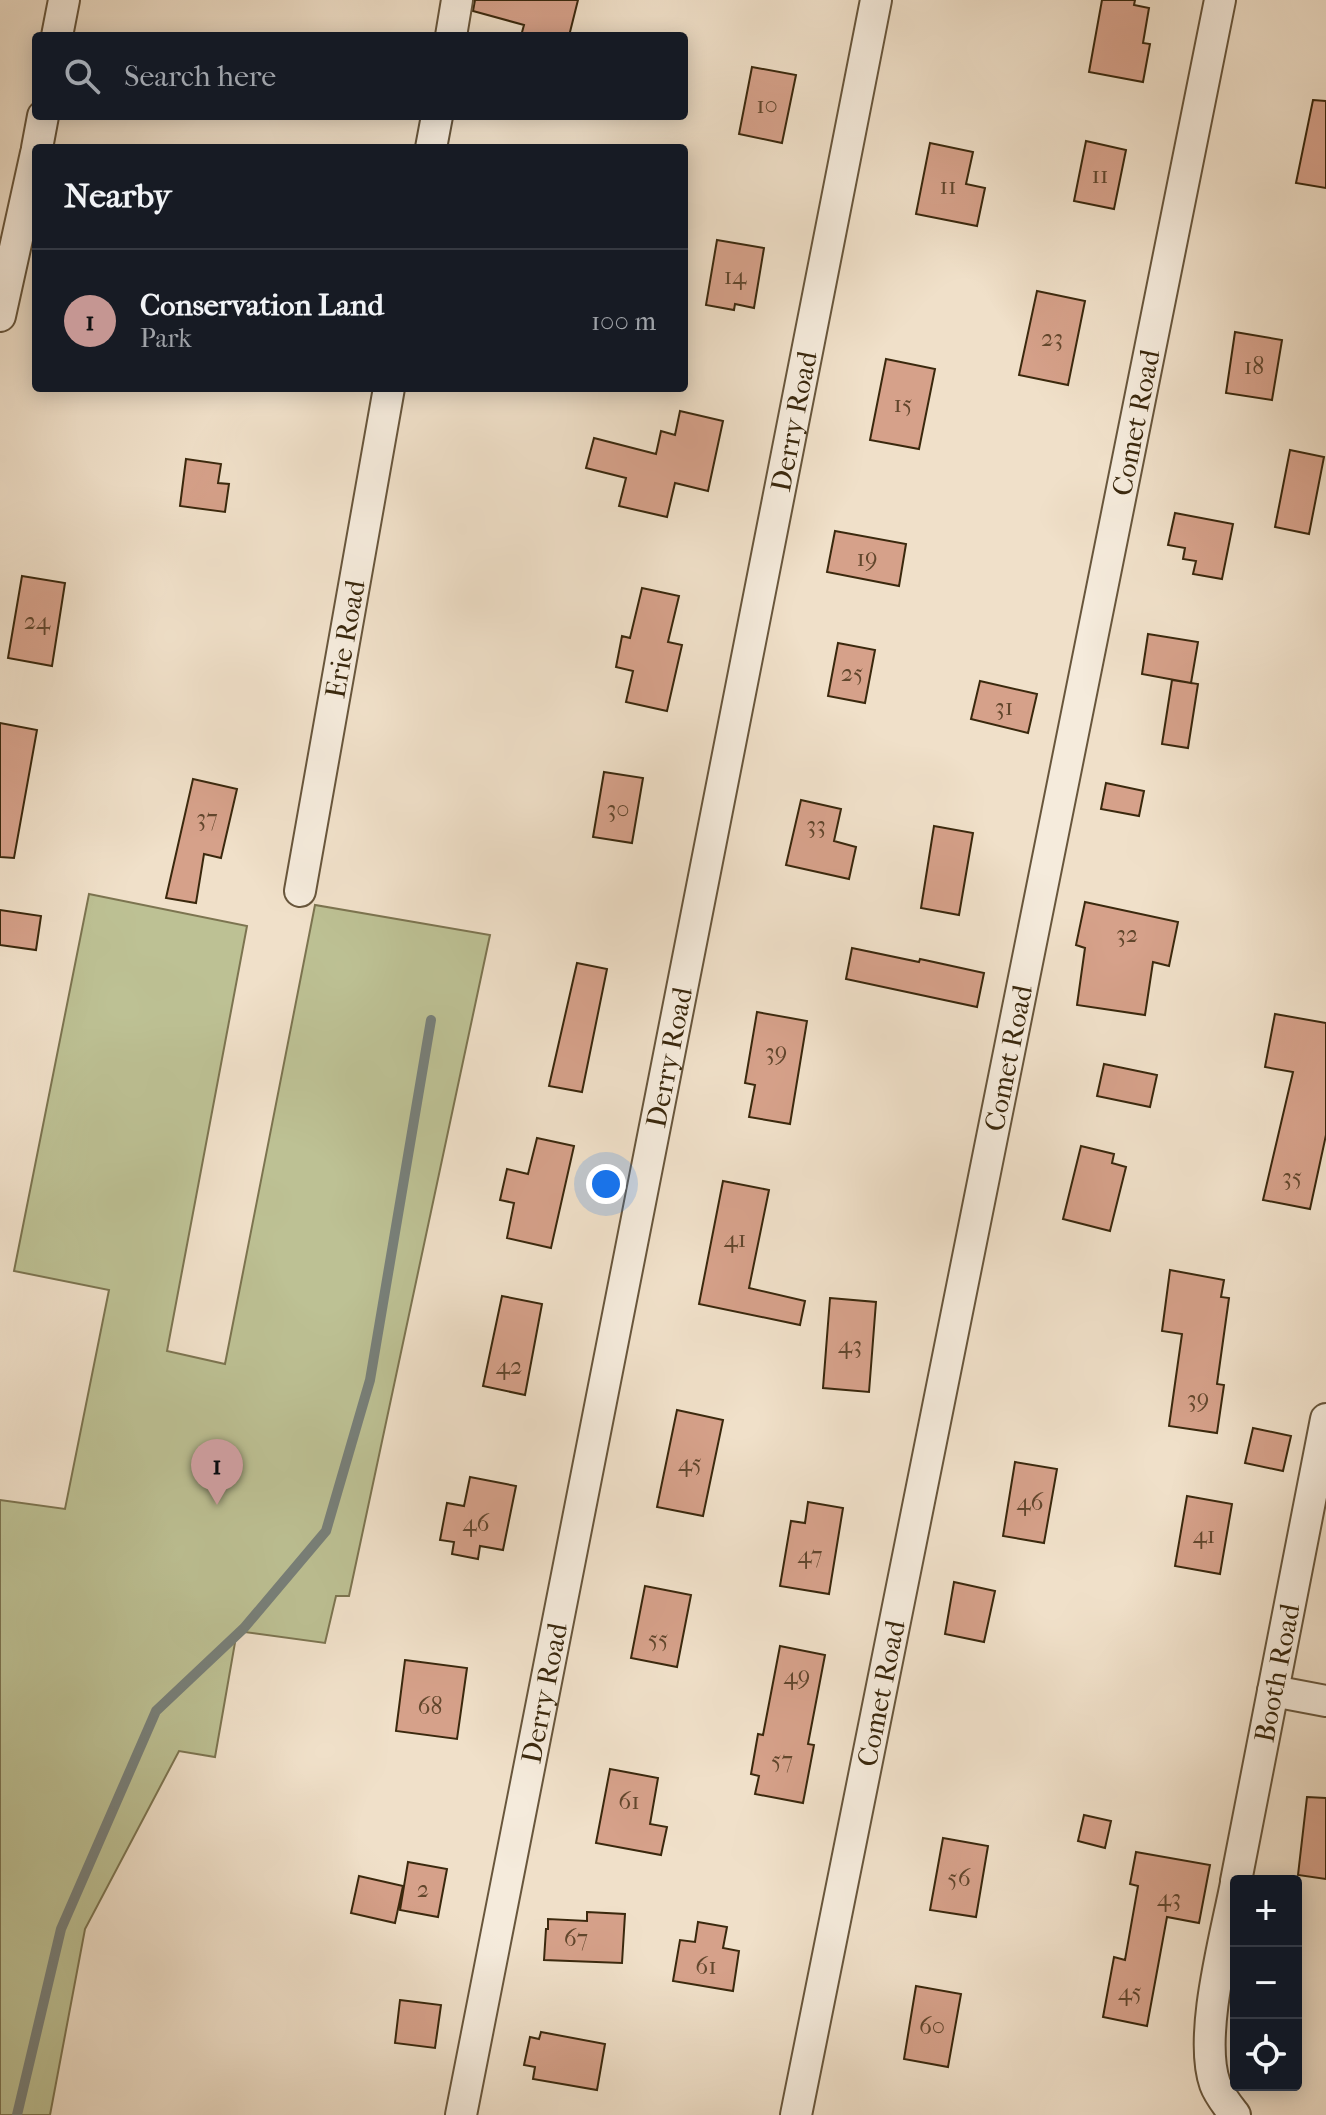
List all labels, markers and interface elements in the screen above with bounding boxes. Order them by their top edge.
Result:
search box [32,32,688,120]
icon: search [60,54,104,98]
text: Search here [124,59,276,94]
house number: 10 [756,91,778,119]
house number: 11 [1091,161,1109,189]
house number: 11 [939,172,957,200]
text: Nearby [64,176,171,216]
house number: 14 [724,262,747,290]
text: Conservation Land [140,288,384,323]
text: 1 [85,306,95,337]
text: 100 m [591,306,656,337]
text: Park [140,323,192,354]
house number: 23 [1041,324,1063,352]
street label: Comet Road [1105,346,1167,499]
street label: Derry Road [764,348,824,494]
house number: 18 [1244,352,1264,380]
house number: 15 [894,390,912,418]
house number: 19 [856,544,878,572]
street label: Erie Road [318,577,372,701]
house number: 24 [24,607,51,635]
house number: 25 [841,659,863,687]
house number: 31 [995,693,1013,721]
house number: 30 [606,795,630,823]
house number: 37 [196,804,218,832]
house number: 33 [806,811,826,839]
house number: 32 [1116,920,1138,948]
street label: Comet Road [978,981,1039,1134]
street label: Derry Road [639,984,699,1130]
house number: 39 [765,1038,787,1066]
house number: 35 [1282,1163,1302,1191]
your location [586,1164,626,1204]
house number: 41 [724,1225,746,1253]
house number: 43 [838,1331,862,1359]
house number: 42 [496,1352,522,1380]
house number: 39 [1187,1385,1209,1413]
pin: 1 [191,1439,243,1505]
house number: 45 [678,1449,702,1477]
house number: 46 [1016,1488,1045,1516]
house number: 46 [462,1509,491,1537]
house number: 41 [1193,1521,1215,1549]
house number: 47 [797,1541,823,1569]
street label: Booth Road [1247,1600,1307,1745]
street label: Comet Road [850,1617,912,1769]
street label: Derry Road [514,1619,574,1766]
house number: 55 [648,1625,668,1653]
house number: 49 [784,1662,810,1690]
house number: 68 [417,1692,443,1720]
house number: 57 [771,1746,793,1774]
house number: 61 [618,1787,640,1815]
house number: 56 [947,1864,972,1892]
house number: 2 [417,1875,429,1903]
map controls [1230,1875,1302,2091]
button: + [1230,1875,1302,1947]
house number: 43 [1157,1884,1181,1912]
house number: 67 [564,1924,588,1952]
button: − [1230,1947,1302,2019]
house number: 61 [695,1952,717,1980]
house number: 45 [1118,1978,1142,2006]
house number: 60 [919,2012,945,2040]
button: locate [1230,2019,1302,2091]

